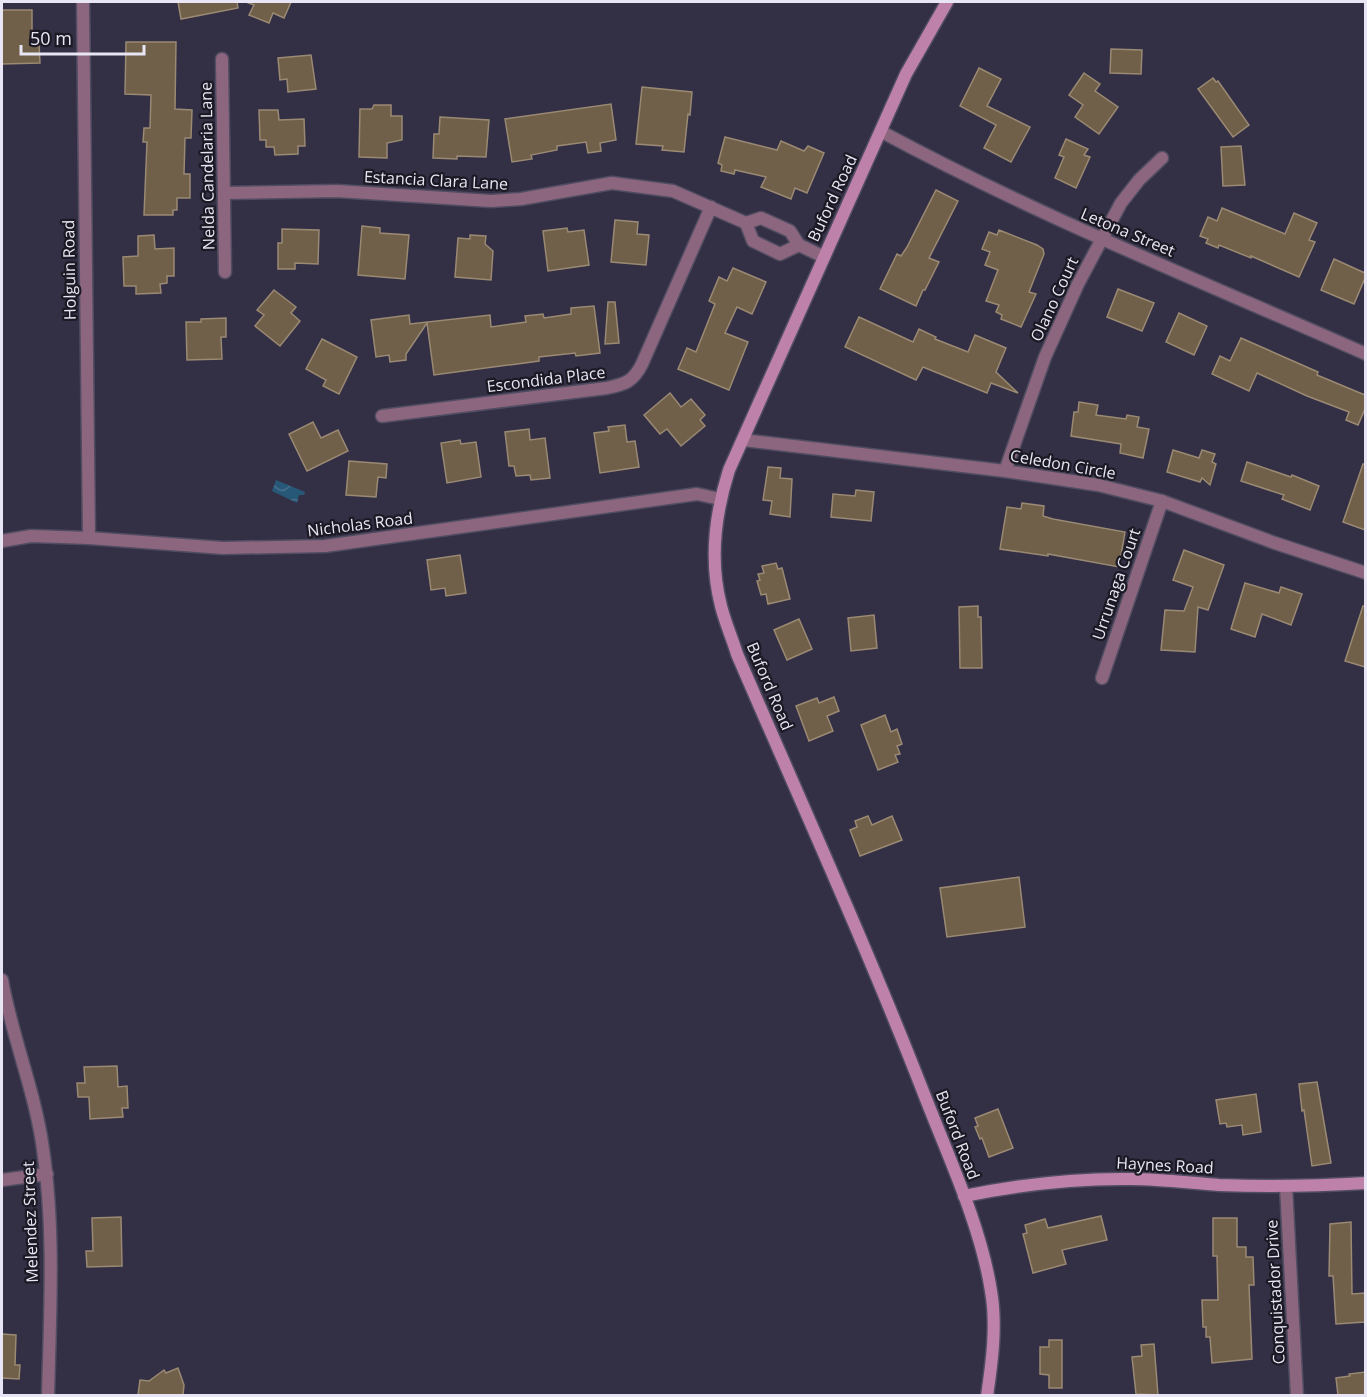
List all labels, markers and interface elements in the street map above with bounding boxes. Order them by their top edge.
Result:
scale bar [21,18,144,56]
text: 50 m [30,26,72,50]
street label: Nelda Candelaria Lane [195,82,219,250]
street label: Buford Road [802,151,862,245]
street label: Estancia Clara Lane [363,165,509,195]
street label: Letona Street [1078,202,1179,262]
street label: Holguin Road [57,220,81,320]
street label: Olano Court [1025,253,1083,345]
street label: Escondida Place [485,361,607,397]
street label: Celedon Circle [1008,444,1118,484]
street label: Nicholas Road [306,507,414,541]
street label: Urrunaga Court [1087,525,1146,643]
street label: Buford Road [742,639,798,733]
street label: Buford Road [931,1087,985,1183]
street label: Haynes Road [1116,1151,1214,1179]
street label: Melendez Street [17,1161,43,1283]
street label: Conquistador Drive [1260,1219,1290,1365]

